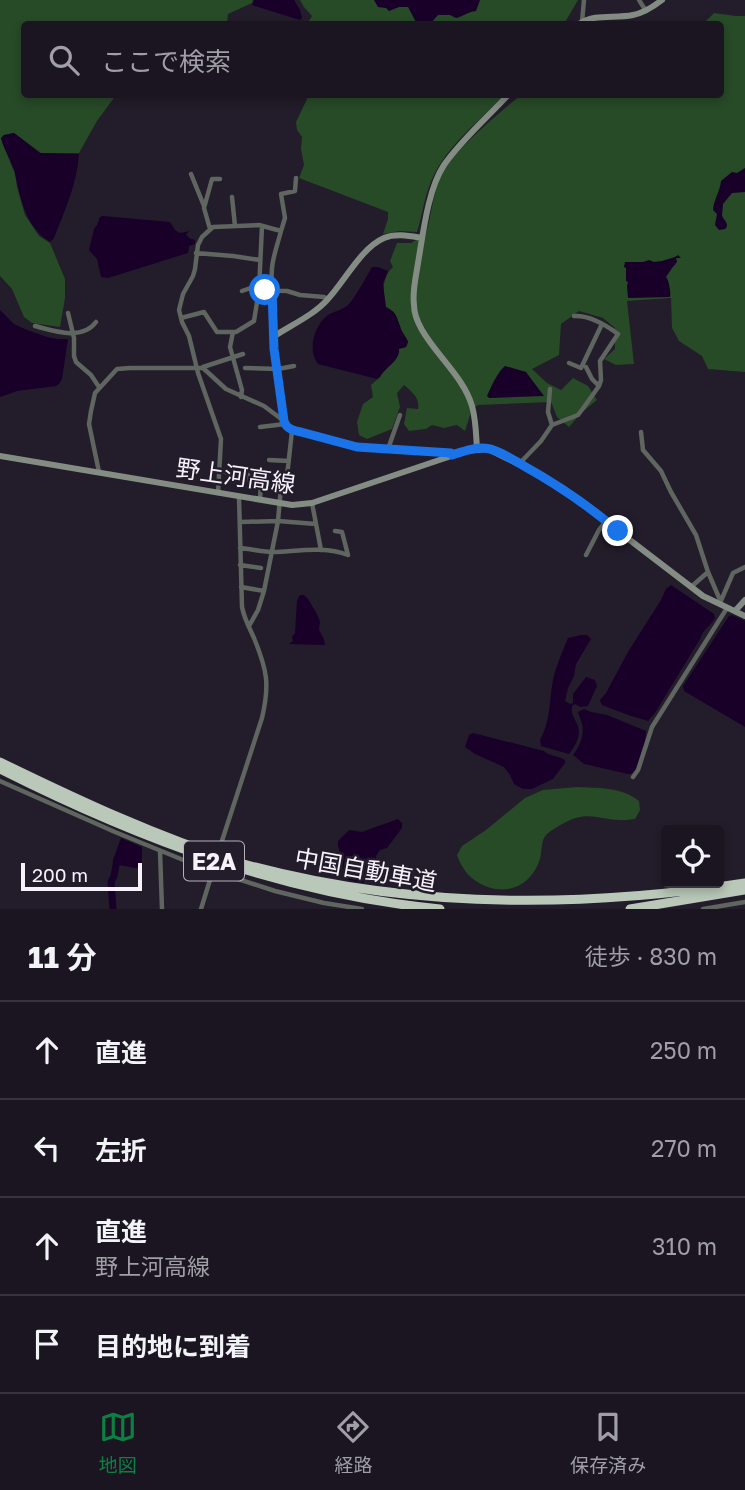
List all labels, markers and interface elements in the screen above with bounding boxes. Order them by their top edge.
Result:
search box [21,21,724,98]
icon: search [45,41,83,79]
text: ここで検索 [101,46,231,77]
route start [249,274,280,305]
street label: 野上河高線 [175,452,297,498]
route end [602,515,633,546]
map controls [661,825,724,888]
button: locate [661,825,724,888]
road number: E2A [184,842,244,880]
street label: 中国自動車道 [293,842,439,896]
scale bar [21,860,142,892]
text: 200 m [32,863,88,886]
text: 11 分 [28,939,96,975]
text: 徒歩 · 830 m [585,942,717,970]
icon: ahead [28,1031,66,1069]
text: 250 m [650,1036,717,1064]
text: 直進 [95,1037,147,1068]
icon: left [28,1129,66,1167]
text: 270 m [651,1134,717,1162]
text: 左折 [95,1135,147,1166]
text: 直進 [95,1216,147,1247]
icon: ahead [28,1227,66,1265]
text: 310 m [652,1232,717,1260]
text: 野上河高線 [95,1252,210,1280]
icon: arrive [28,1325,66,1363]
text: 目的地に到着 [95,1331,251,1362]
tab: 地図 [99,1408,137,1477]
tab: 経路 [334,1408,372,1477]
tab: 保存済み [570,1408,646,1477]

